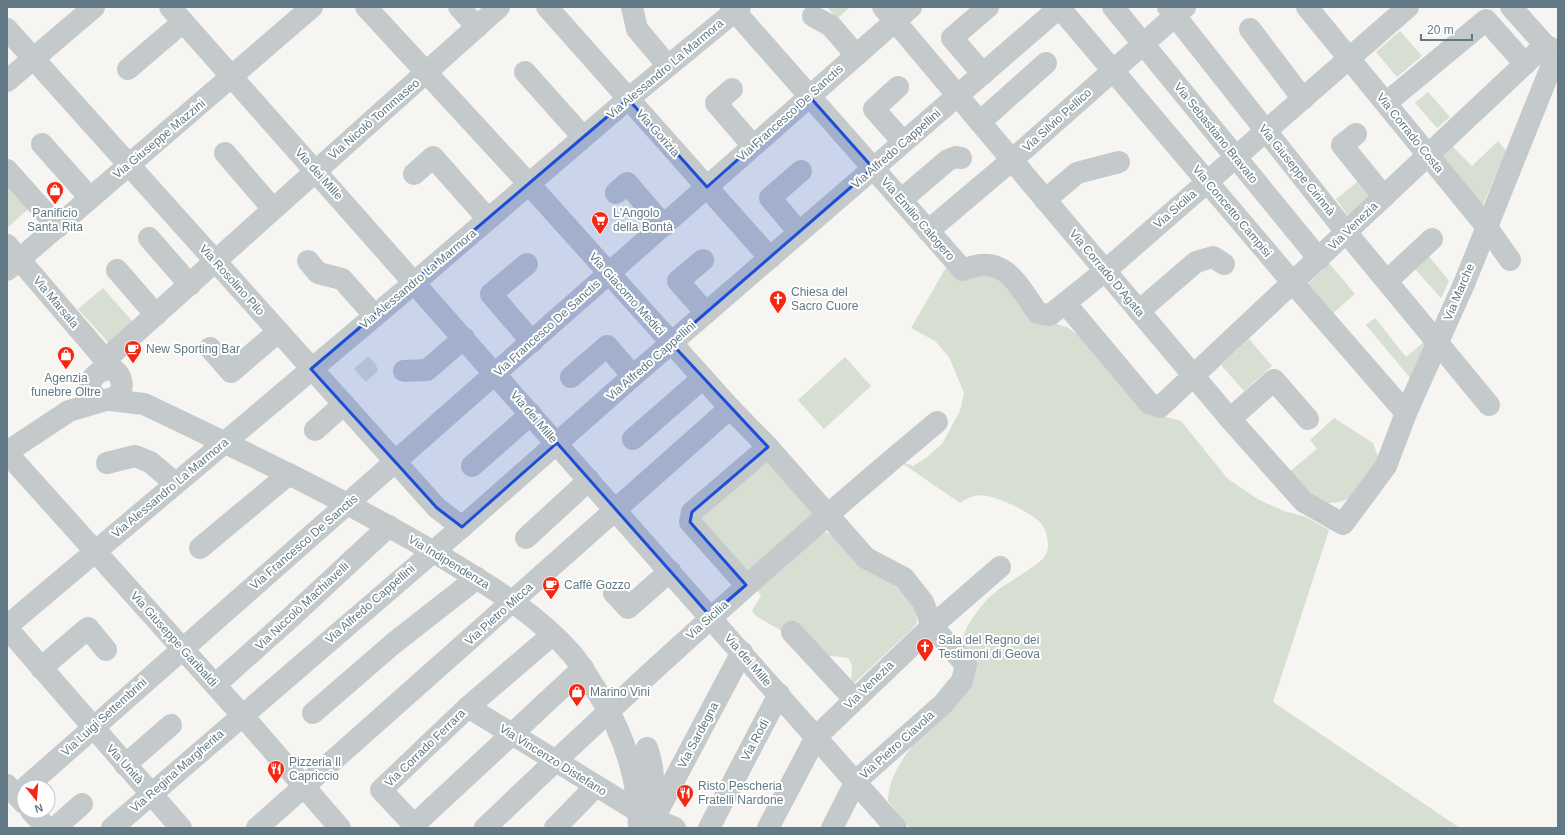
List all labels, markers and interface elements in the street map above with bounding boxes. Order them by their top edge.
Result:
street label: Via Alessandro La Marmora [604,16,726,122]
scale bar [1421,16,1472,42]
text: 20 m [1427,23,1454,37]
street label: Via Francesco De Sanctis [734,62,846,164]
street label: Via Nicolò Tommaseo [326,76,422,162]
street label: Via Sebastiano Bravato [1171,80,1261,186]
street label: Via Silvio Pellico [1020,85,1095,155]
street label: Via Corrado Costa [1374,90,1447,176]
street label: Via Giuseppe Mazzini [110,96,208,182]
street label: Via Alfredo Cappellini [848,106,944,192]
street label: Via Gorizia [633,107,683,160]
street label: Via Giuseppe Cirinnà [1256,122,1338,219]
street label: Via dei Mille [292,145,346,203]
street label: Via Concetto Campisi [1190,162,1274,260]
street label: Via Emilio Calogero [878,175,958,264]
shop icon: Panificio Santa Rita [45,180,65,205]
street label: Via Sicilia [1151,187,1199,231]
street label: Via Venezia [1325,199,1381,253]
place label: Panificio Santa Rita [27,206,83,234]
place label: L'Angolo della Bontà [613,206,673,234]
supermarket icon: L'Angolo della Bontà [590,210,610,235]
street label: Via Alessandro La Marmora [357,226,479,332]
street label: Via Corrado D'Agata [1066,227,1148,320]
street label: Via Rosolino Pilo [197,242,268,319]
street label: Via Giacomo Medici [586,250,668,338]
street label: Via Marche [1441,261,1477,323]
street label: Via Marsala [30,273,82,331]
street label: Via Francesco De Sanctis [491,277,603,379]
place label: Chiesa del Sacro Cuore [791,285,859,313]
church icon: Chiesa del Sacro Cuore [768,289,788,314]
street label: Via Alfredo Cappellini [603,318,699,404]
cafe icon: New Sporting Bar [123,339,143,364]
place label: New Sporting Bar [146,342,240,356]
shop icon: Agenzia funebre Oltre [56,345,76,370]
place label: Agenzia funebre Oltre [31,371,101,399]
street label: Via dei Mille [508,388,561,446]
street label: Via Alessandro La Marmora [109,435,231,541]
street label: Via Francesco De Sanctis [247,492,361,592]
street label: Via Indipendenza [406,532,493,592]
street label: Via Niccolò Machiavelli [252,559,352,653]
street label: Via Alfredo Cappellini [322,561,418,647]
cafe icon: Caffè Gozzo [541,575,561,600]
place label: Caffè Gozzo [564,578,631,592]
street label: Via Pietro Micca [462,580,536,648]
street label: Via Giuseppe Garibaldi [128,589,220,689]
street label: Via Sicilia [683,597,731,643]
street label: Via dei Mille [722,631,775,689]
place label: Sala del Regno dei Testimoni di Geova [938,633,1040,661]
church icon: Sala del Regno dei Testimoni di Geova [915,637,935,662]
street label: Via Venezia [841,658,897,712]
street label: Via Luigi Settembrini [59,675,149,759]
shop icon: Marino Vini [567,682,587,707]
place label: Marino Vini [590,685,650,699]
street label: Via Sardegna [675,699,721,770]
street label: Via Corrado Ferrara [382,706,468,790]
street label: Via Pietro Ciavola [857,708,937,782]
street label: Via Rodi [738,717,772,763]
street label: Via Vincenzo Distefano [497,721,609,799]
street label: Via Regina Margherita [127,726,227,815]
street label: Via Unità [104,741,147,787]
place label: Pizzeria Il Capriccio [289,755,341,783]
restaurant icon: Pizzeria Il Capriccio [266,759,286,784]
north arrow [16,779,56,819]
place label: Risto Pescheria Fratelli Nardone [698,779,784,807]
restaurant icon: Risto Pescheria Fratelli Nardone [675,783,695,808]
text: N [33,802,44,815]

